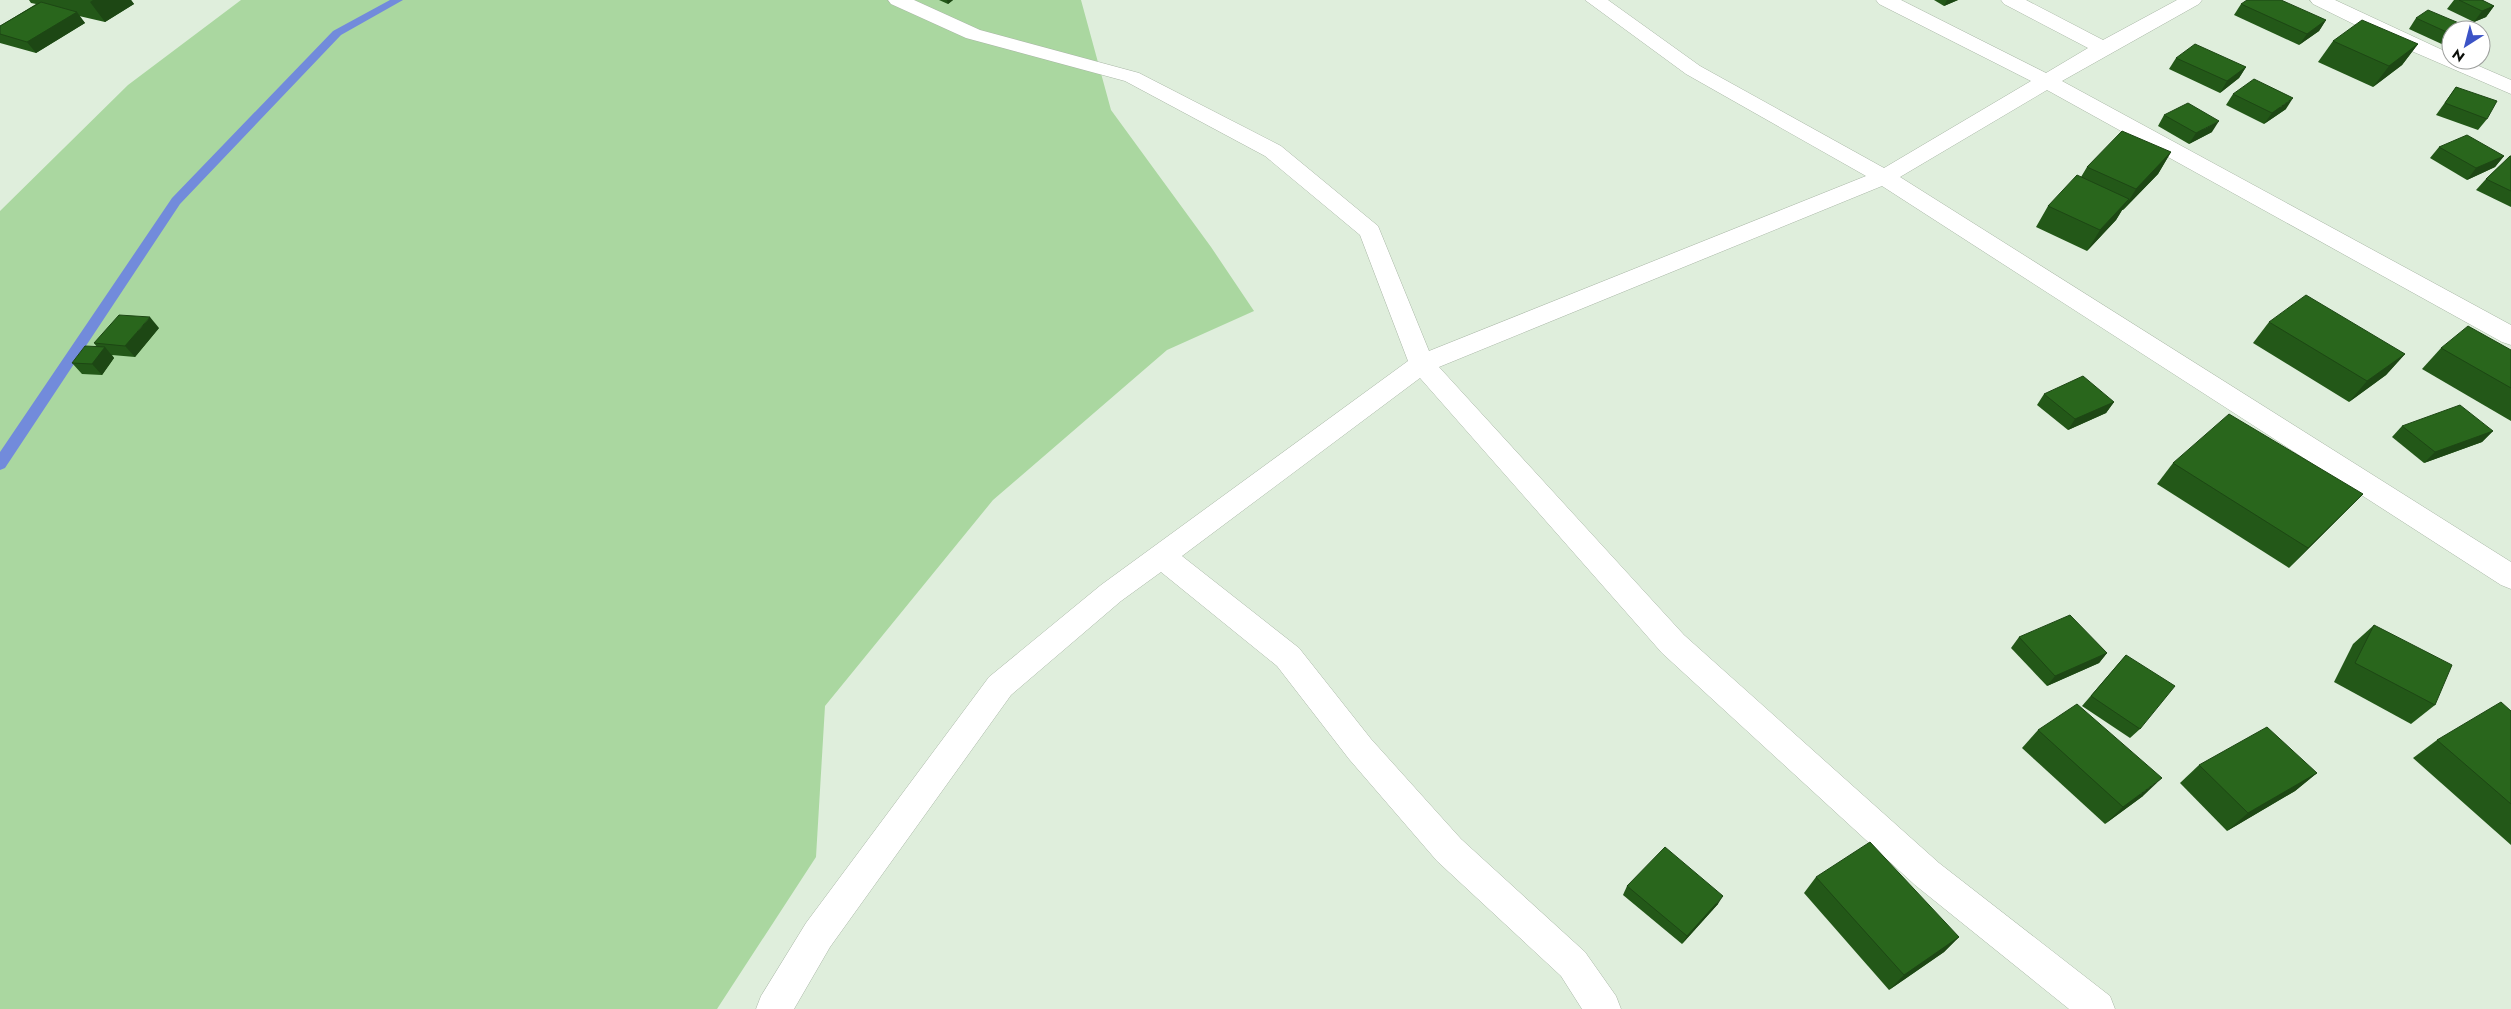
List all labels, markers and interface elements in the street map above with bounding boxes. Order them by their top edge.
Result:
north arrow [2441,20,2491,70]
text: N [2448,44,2469,67]

